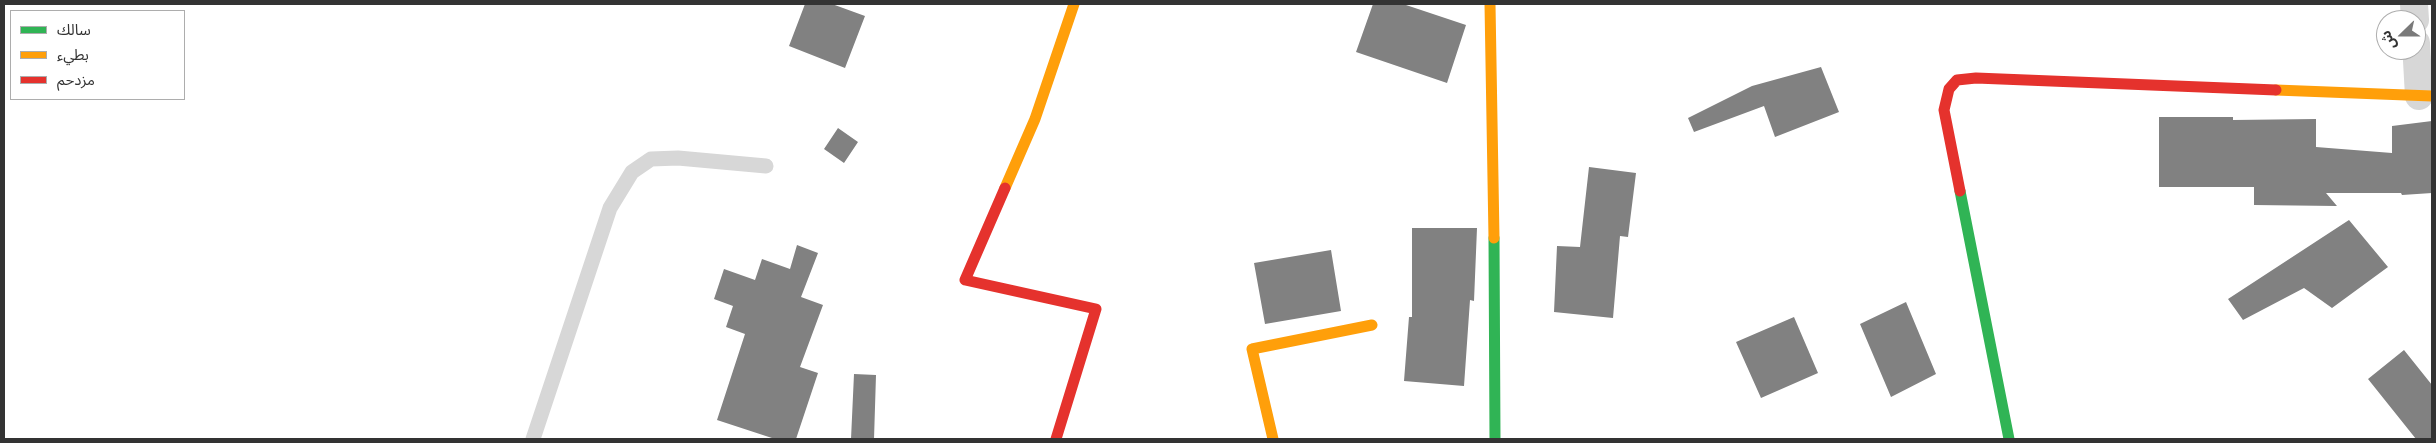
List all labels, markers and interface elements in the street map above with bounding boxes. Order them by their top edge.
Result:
legend [10,10,185,100]
north arrow [2376,10,2426,60]
text: سالك [57,20,91,39]
text: ش [2376,28,2400,53]
text: بطيء [57,45,89,64]
text: مزدحم [57,70,95,89]

